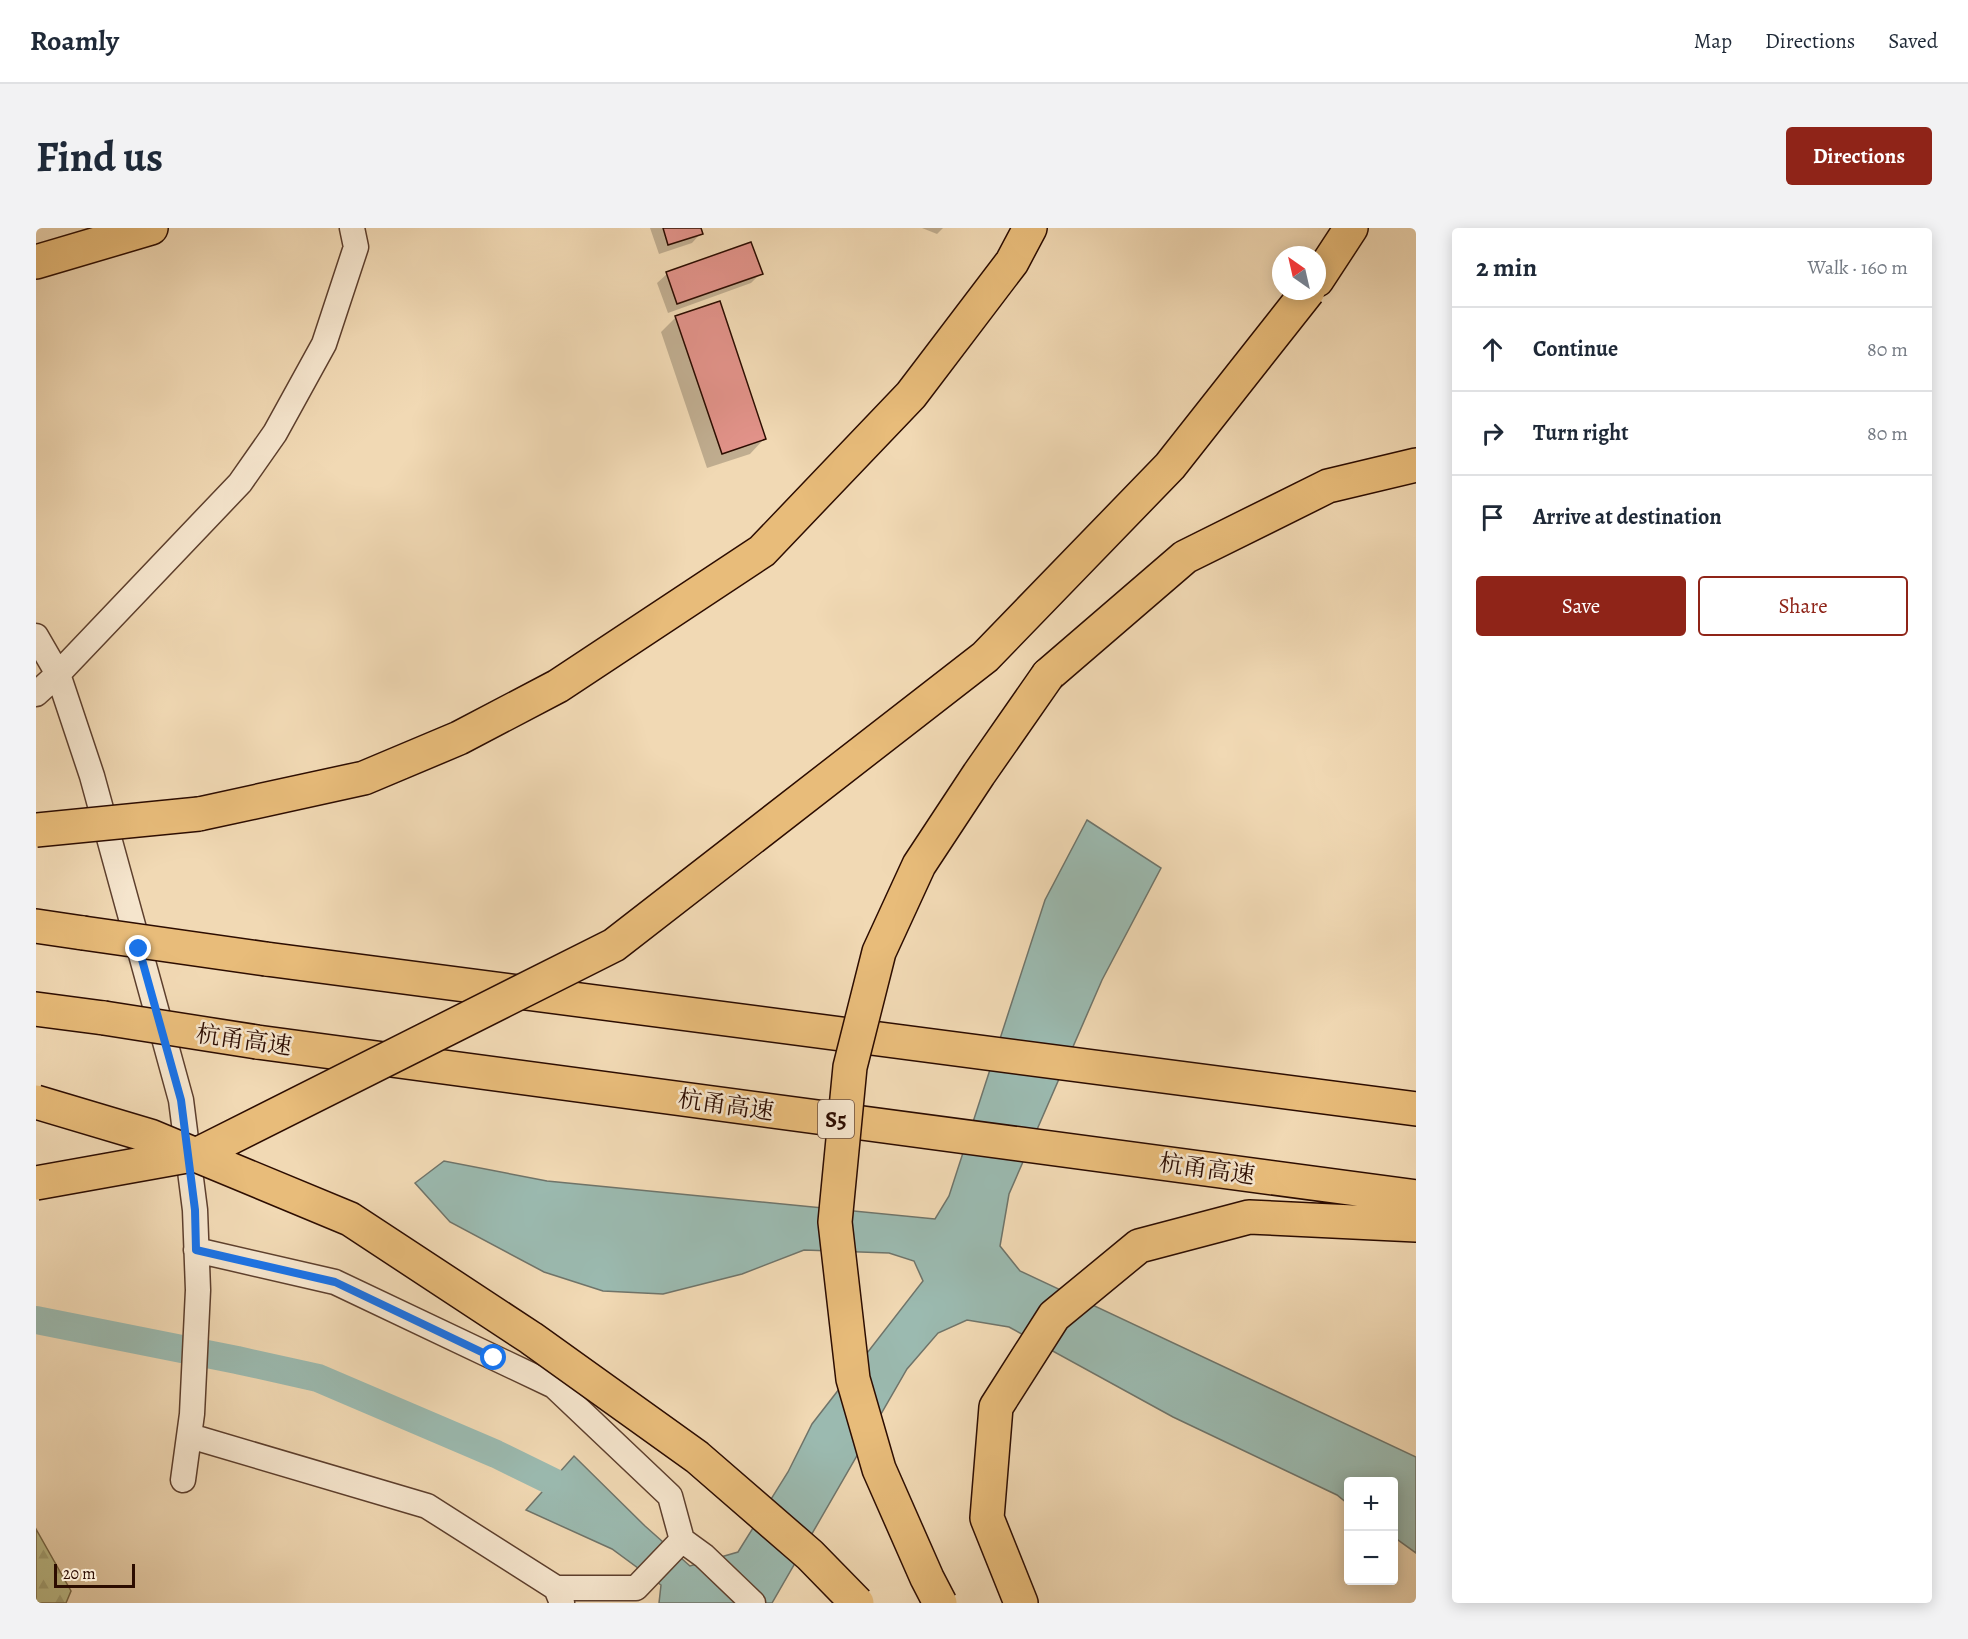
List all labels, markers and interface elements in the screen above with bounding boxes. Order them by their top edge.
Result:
text: Roamly [30,22,119,60]
text: Map [1694,27,1732,55]
text: Directions [1765,27,1855,55]
text: Saved [1888,27,1938,55]
button: Directions [1786,127,1932,185]
text: Find us [36,128,163,185]
north arrow [1272,246,1326,300]
text: 2 min [1476,250,1537,285]
text: Walk · 160 m [1808,254,1908,281]
icon: ahead [1476,333,1509,366]
text: Continue [1533,334,1618,364]
text: 80 m [1867,336,1908,363]
icon: right [1476,417,1509,450]
text: Turn right [1533,418,1629,448]
text: 80 m [1867,420,1908,447]
icon: arrive [1476,501,1509,534]
text: Arrive at destination [1533,502,1722,532]
button: Save [1476,576,1686,636]
button: Share [1698,576,1908,636]
route end [125,935,151,961]
street label: 杭甬高速 [194,1017,294,1063]
street label: 杭甬高速 [676,1082,776,1128]
road number: S5 [818,1100,854,1138]
street label: 杭甬高速 [1157,1146,1257,1192]
route start [480,1344,506,1370]
map controls [1344,1477,1398,1585]
button: + [1344,1477,1398,1531]
button: − [1344,1531,1398,1585]
scale bar [54,1561,135,1588]
text: 20 m [63,1563,96,1585]

